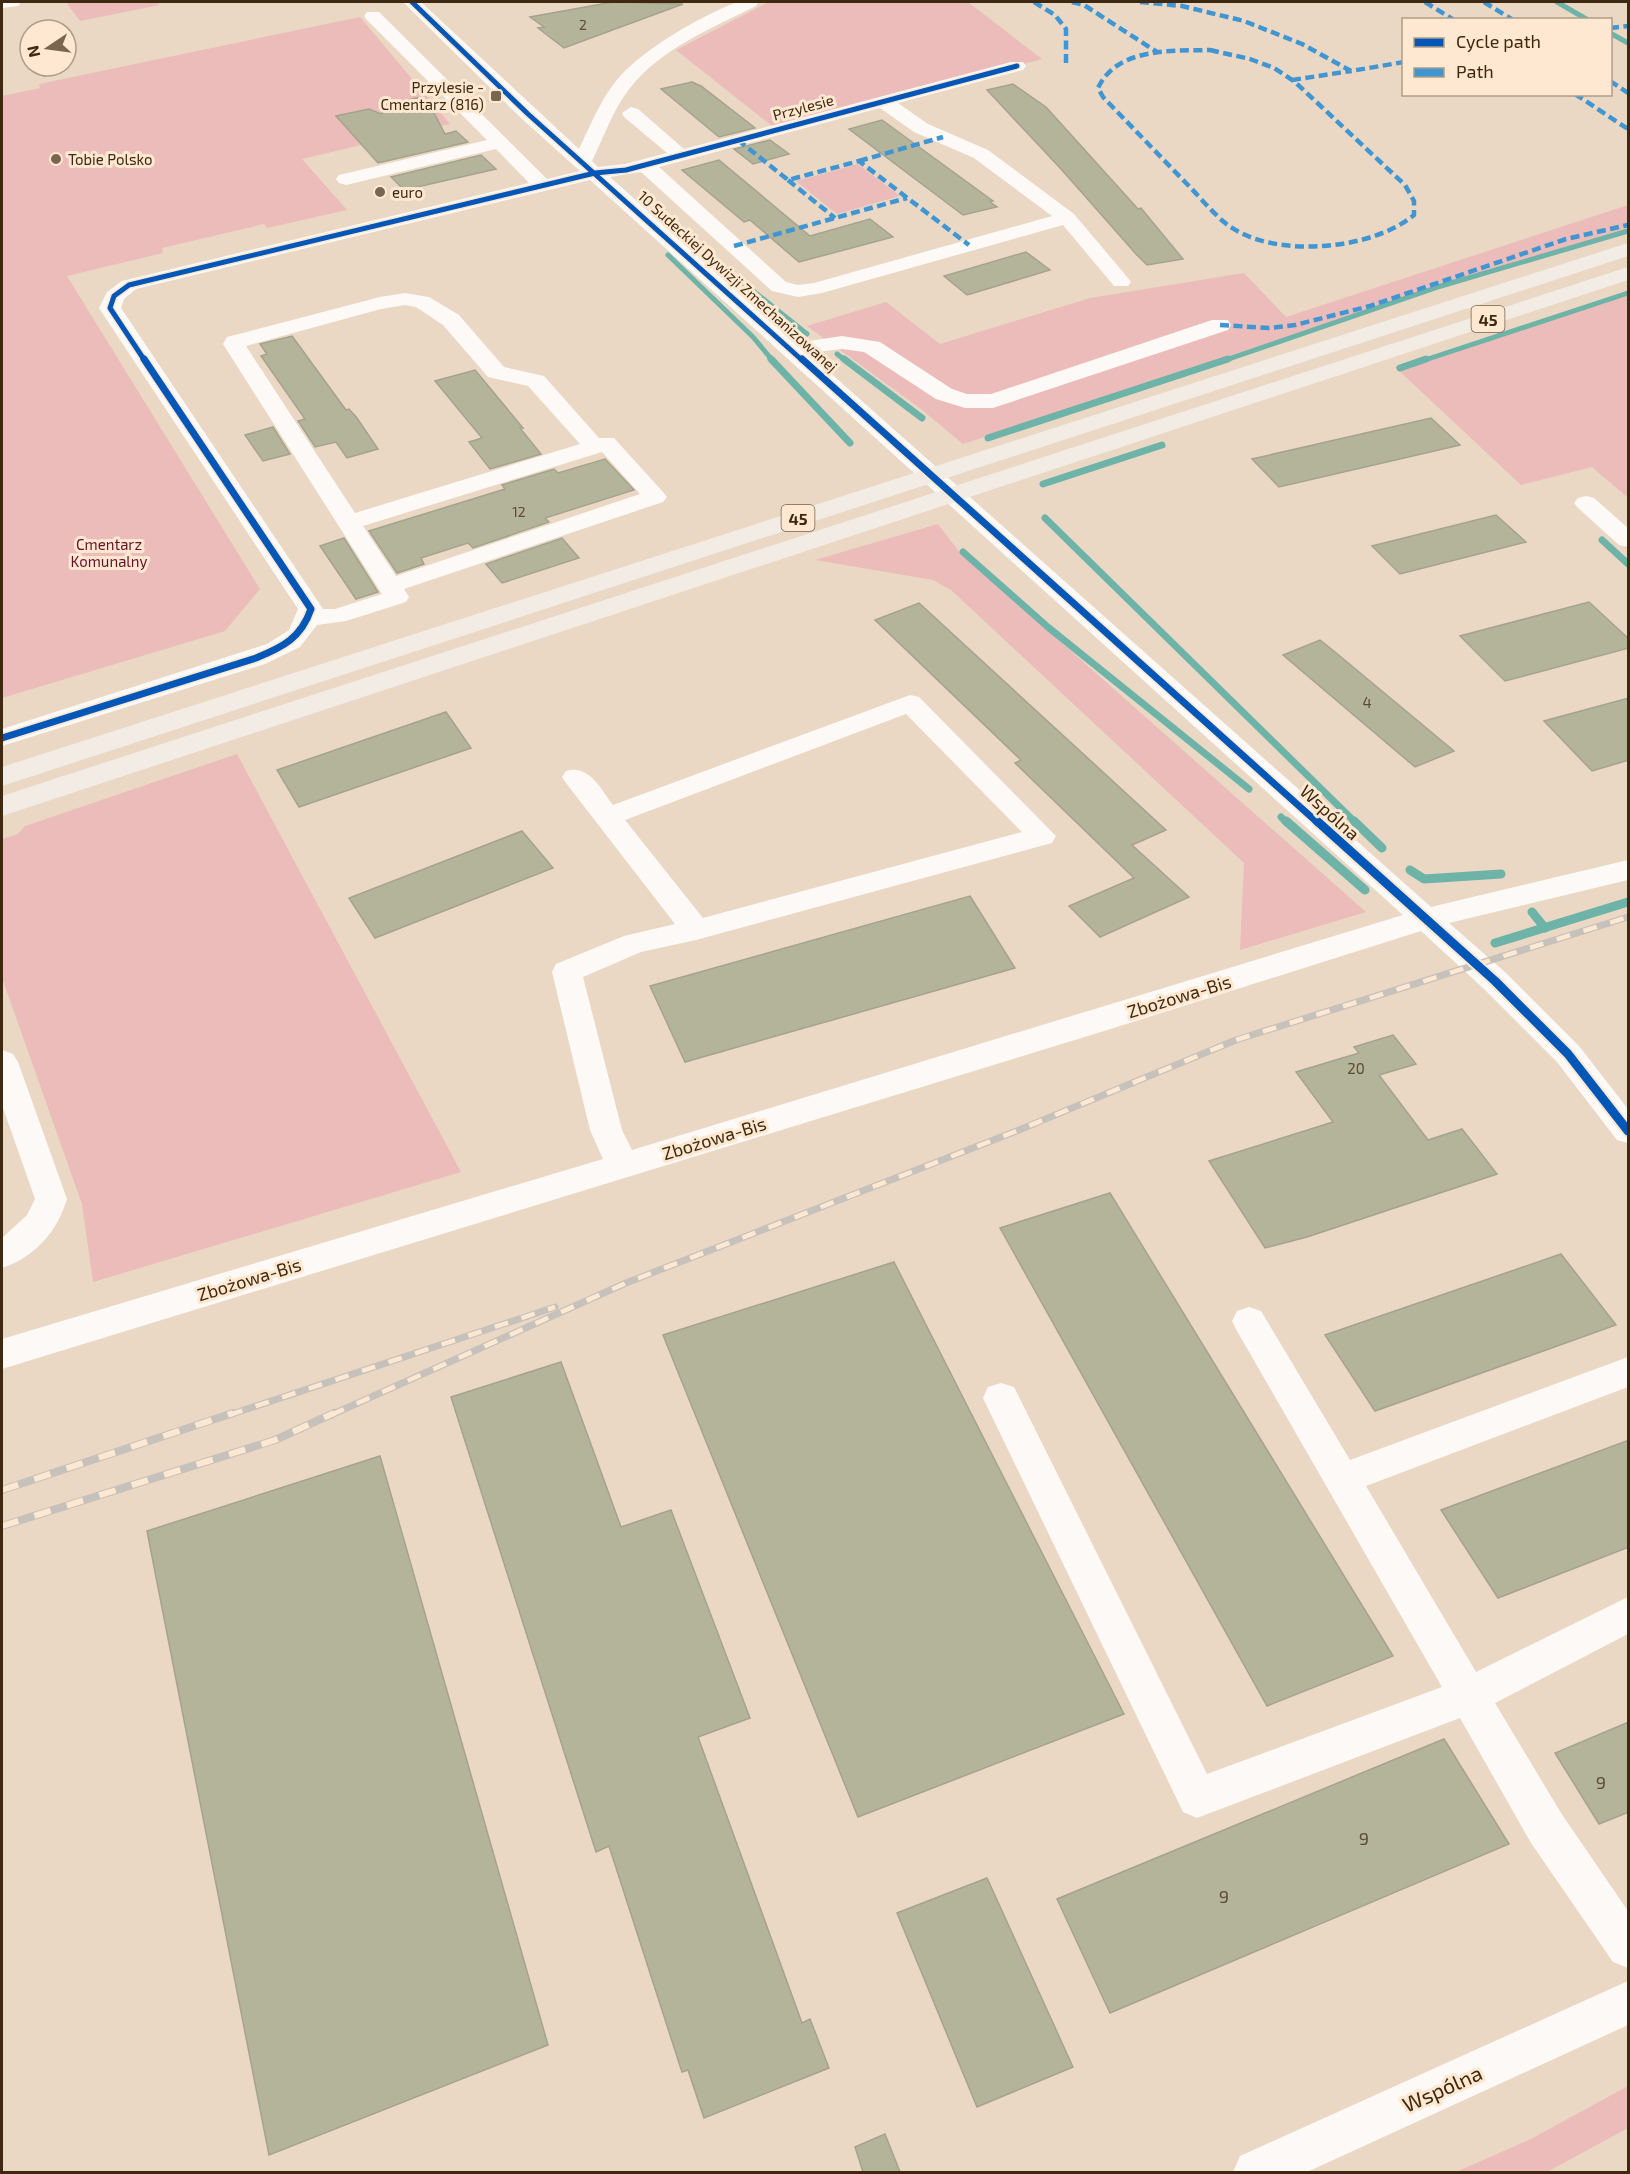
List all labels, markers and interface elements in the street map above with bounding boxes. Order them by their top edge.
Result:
house number: 2 [579,16,587,33]
north arrow [18,18,78,78]
legend [1402,18,1612,96]
text: Cycle path [1456,30,1541,52]
text: N [22,44,43,59]
text: Path [1456,60,1494,82]
place label: Przylesie - Cmentarz (816) [380,78,484,113]
marker: Przylesie - Cmentarz (816) [489,89,503,103]
street label: Przylesie [771,90,835,124]
place label: Tobie Polsko [68,150,153,168]
marker: Tobie Polsko [49,152,63,166]
place label: euro [392,183,423,201]
marker: euro [373,185,387,199]
street label: 10 Sudeckiej Dywizji Zmechanizowanej [634,187,841,376]
road number: 45 [1472,306,1504,332]
house number: 12 [512,503,526,520]
road number: 45 [782,505,814,531]
park label: Cmentarz Komunalny [71,535,148,570]
house number: 4 [1362,693,1372,711]
street label: Wspólna [1296,780,1364,844]
street label: Zbożowa-Bis [1124,970,1234,1022]
house number: 20 [1347,1059,1365,1077]
street label: Zbożowa-Bis [659,1112,769,1164]
street label: Zbożowa-Bis [194,1253,304,1305]
house number: 9 [1596,1771,1606,1793]
house number: 9 [1359,1827,1369,1849]
house number: 9 [1219,1885,1229,1907]
street label: Wspólna [1398,2059,1486,2117]

